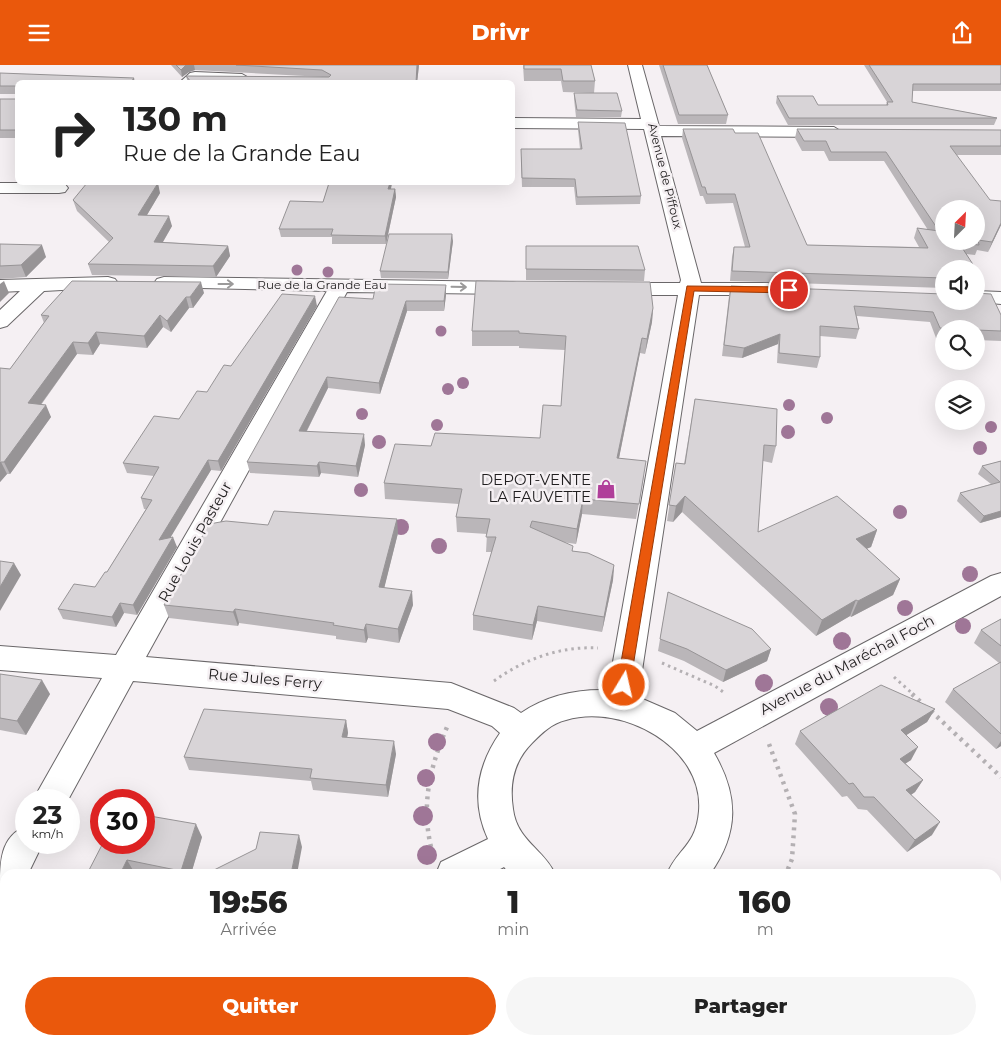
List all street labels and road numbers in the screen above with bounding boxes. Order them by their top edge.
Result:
street label: Avenue de Piffoux [645,121,686,231]
street label: Rue de la Grande Eau [257,277,387,292]
street label: Rue Louis Pasteur [154,478,236,605]
street label: Avenue du Maréchal Foch [756,610,937,719]
street label: Rue Jules Ferry [207,664,324,693]

